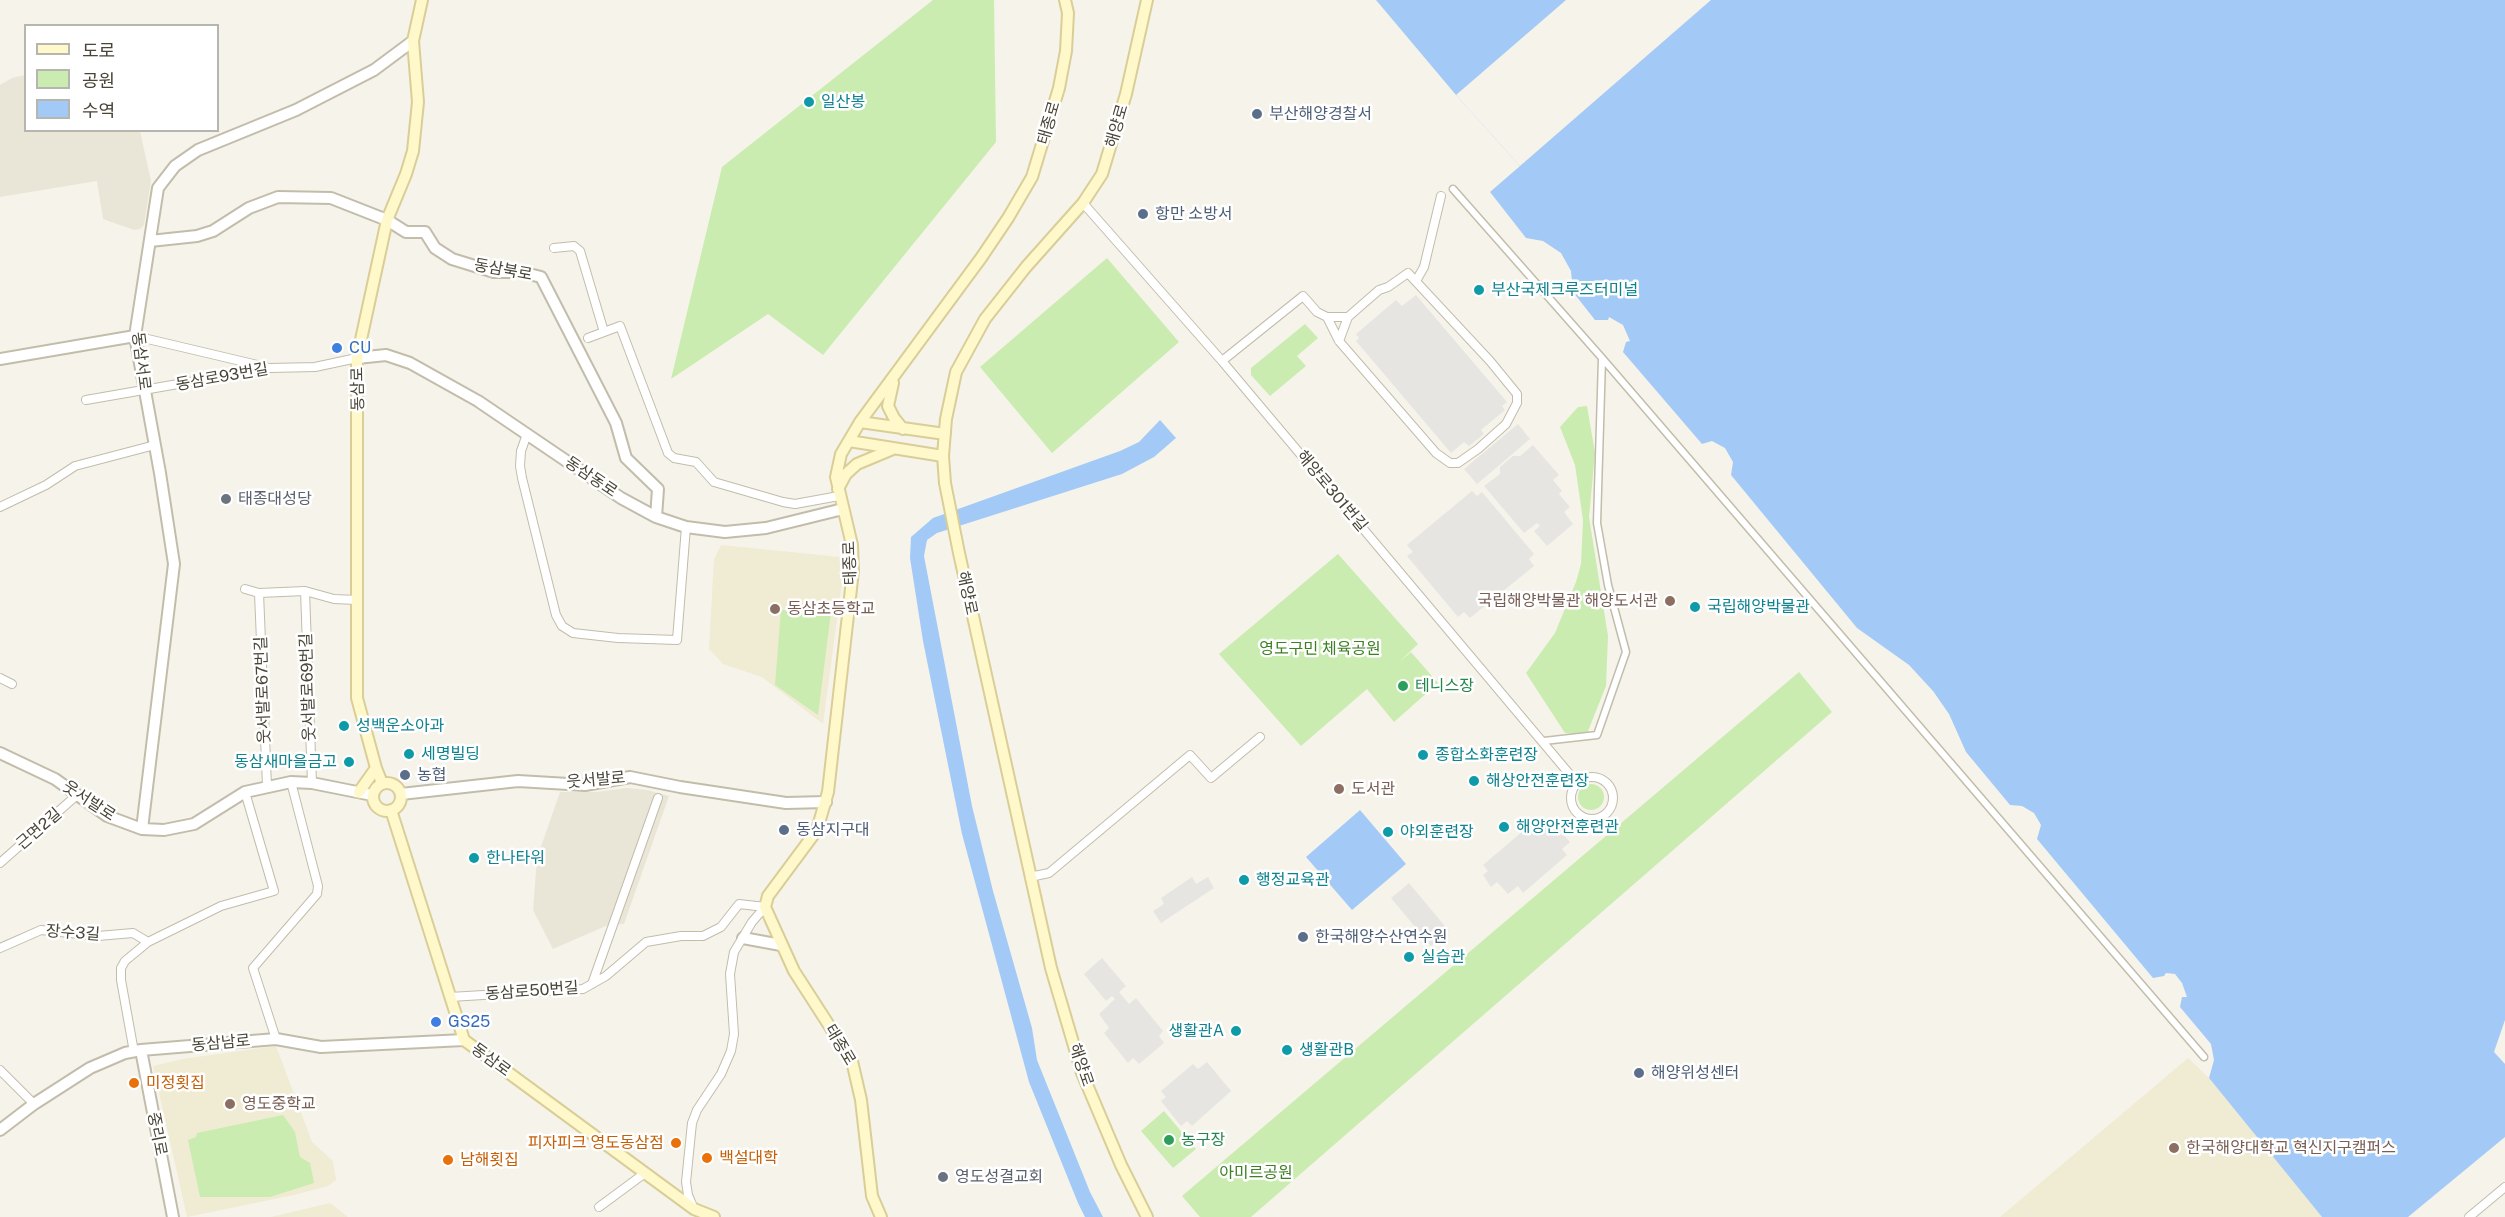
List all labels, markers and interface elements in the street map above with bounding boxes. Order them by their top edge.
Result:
legend [24,24,219,132]
text: 도로 [82,40,115,61]
text: 공원 [82,70,115,91]
place label: 일산봉 [821,92,865,112]
marker: 일산봉 [802,95,816,109]
street label: 태종로 [1034,99,1064,147]
text: 수역 [82,100,115,121]
street label: 해양로 [1102,102,1132,150]
place label: 부산해양경찰서 [1269,104,1372,124]
marker: 부산해양경찰서 [1250,107,1264,121]
place label: 항만 소방서 [1155,204,1232,224]
marker: 항만 소방서 [1136,207,1150,221]
street label: 동삼북로 [472,255,534,285]
place label: 부산국제크루즈터미널 [1491,280,1638,300]
marker: 부산국제크루즈터미널 [1472,283,1486,297]
street label: 동삼서로 [128,331,154,391]
place label: CU [349,338,371,358]
marker: CU [330,341,344,355]
street label: 동삼로93번길 [174,359,270,395]
street label: 동삼로 [348,367,368,411]
street label: 해양로301번길 [1293,447,1371,535]
street label: 동삼동로 [561,453,621,501]
place label: 태종대성당 [238,489,312,509]
marker: 태종대성당 [219,492,233,506]
street label: 태종로 [840,541,860,585]
street label: 해양로 [953,569,981,617]
place label: 국립해양박물관 해양도서관 [1477,591,1658,611]
marker: 국립해양박물관 해양도서관 [1663,594,1677,608]
place label: 국립해양박물관 [1707,597,1810,617]
place label: 동삼초등학교 [787,599,875,619]
marker: 국립해양박물관 [1688,600,1702,614]
marker: 동삼초등학교 [768,602,782,616]
street label: 웃서발로69번길 [297,633,319,741]
street label: 웃서발로67번길 [252,636,274,744]
park label: 영도구민 체육공원 [1259,639,1381,659]
place label: 테니스장 [1415,676,1474,696]
marker: 테니스장 [1396,679,1410,693]
place label: 성백운소아과 [356,716,444,736]
marker: 성백운소아과 [337,719,351,733]
place label: 세명빌딩 [421,744,480,764]
place label: 종합소화훈련장 [1435,745,1538,765]
marker: 세명빌딩 [402,747,416,761]
marker: 종합소화훈련장 [1416,748,1430,762]
place label: 동삼새마을금고 [234,752,337,772]
marker: 동삼새마을금고 [342,755,356,769]
place label: 농협 [417,765,446,785]
marker: 농협 [398,768,412,782]
street label: 웃서발로 [566,768,626,792]
place label: 해상안전훈련장 [1486,771,1589,791]
marker: 해상안전훈련장 [1467,774,1481,788]
street label: 웃서발로 [59,777,119,825]
place label: 도서관 [1351,779,1395,799]
marker: 도서관 [1332,782,1346,796]
street label: 근면2길 [12,804,66,854]
place label: 해양안전훈련관 [1516,817,1619,837]
place label: 동삼지구대 [796,820,870,840]
marker: 해양안전훈련관 [1497,820,1511,834]
place label: 야외훈련장 [1400,822,1474,842]
marker: 동삼지구대 [777,823,791,837]
marker: 야외훈련장 [1381,825,1395,839]
place label: 한나타워 [486,848,545,868]
marker: 한나타워 [467,851,481,865]
place label: 행정교육관 [1256,870,1330,890]
marker: 행정교육관 [1237,873,1251,887]
street label: 장수3길 [45,922,101,944]
place label: 한국해양수산연수원 [1315,927,1447,947]
marker: 한국해양수산연수원 [1296,930,1310,944]
place label: 실습관 [1421,947,1465,967]
marker: 실습관 [1402,950,1416,964]
street label: 동삼로50번길 [485,978,579,1004]
place label: GS25 [448,1012,490,1032]
marker: GS25 [429,1015,443,1029]
street label: 태종로 [820,1021,860,1069]
place label: 생활관A [1168,1021,1224,1041]
marker: 생활관A [1229,1024,1243,1038]
street label: 동삼남로 [191,1031,251,1055]
street label: 동삼로 [467,1039,515,1081]
place label: 생활관B [1299,1040,1354,1060]
street label: 해양로 [1065,1041,1097,1089]
marker: 생활관B [1280,1043,1294,1057]
place label: 해양위성센터 [1651,1063,1739,1083]
marker: 해양위성센터 [1632,1066,1646,1080]
place label: 미정횟집 [146,1073,205,1093]
marker: 미정횟집 [127,1076,141,1090]
place label: 영도중학교 [242,1094,316,1114]
marker: 영도중학교 [223,1097,237,1111]
street label: 중리로 [143,1110,171,1158]
place label: 농구장 [1181,1130,1225,1150]
place label: 피자피크 영도동삼점 [528,1133,664,1153]
marker: 농구장 [1162,1133,1176,1147]
marker: 피자피크 영도동삼점 [669,1136,683,1150]
place label: 한국해양대학교 혁신지구캠퍼스 [2186,1138,2396,1158]
marker: 한국해양대학교 혁신지구캠퍼스 [2167,1141,2181,1155]
place label: 백설대학 [719,1148,778,1168]
place label: 남해횟집 [460,1150,519,1170]
marker: 백설대학 [700,1151,714,1165]
marker: 남해횟집 [441,1153,455,1167]
park label: 아미르공원 [1219,1163,1293,1183]
place label: 영도성결교회 [955,1167,1043,1187]
marker: 영도성결교회 [936,1170,950,1184]

